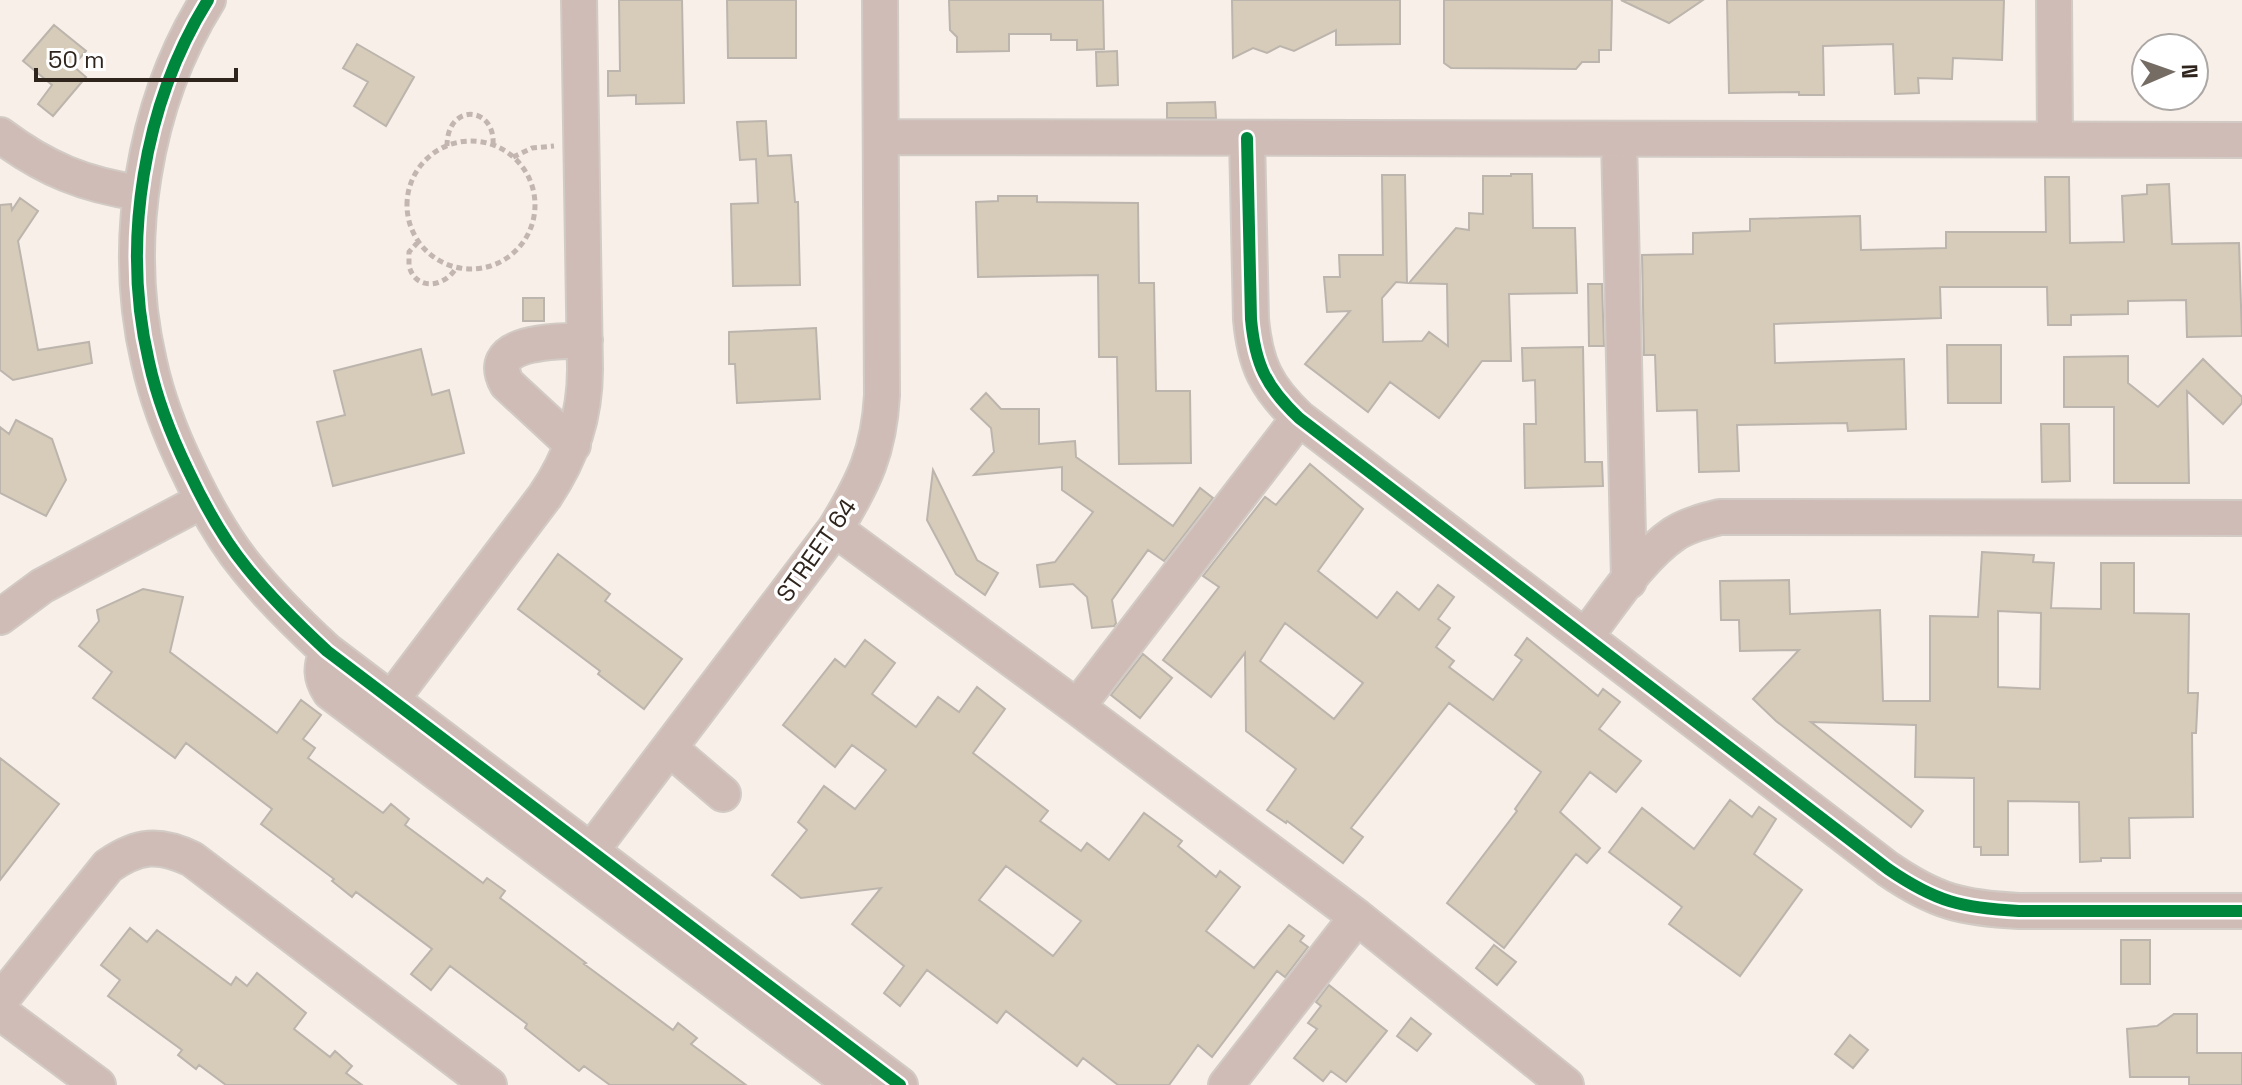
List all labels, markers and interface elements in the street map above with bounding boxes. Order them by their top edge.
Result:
scale bar [36,32,236,82]
north arrow [2130,32,2210,112]
text: 50 m [48,44,105,75]
text: N [2176,63,2204,79]
street label: STREET 64 [769,492,863,608]

